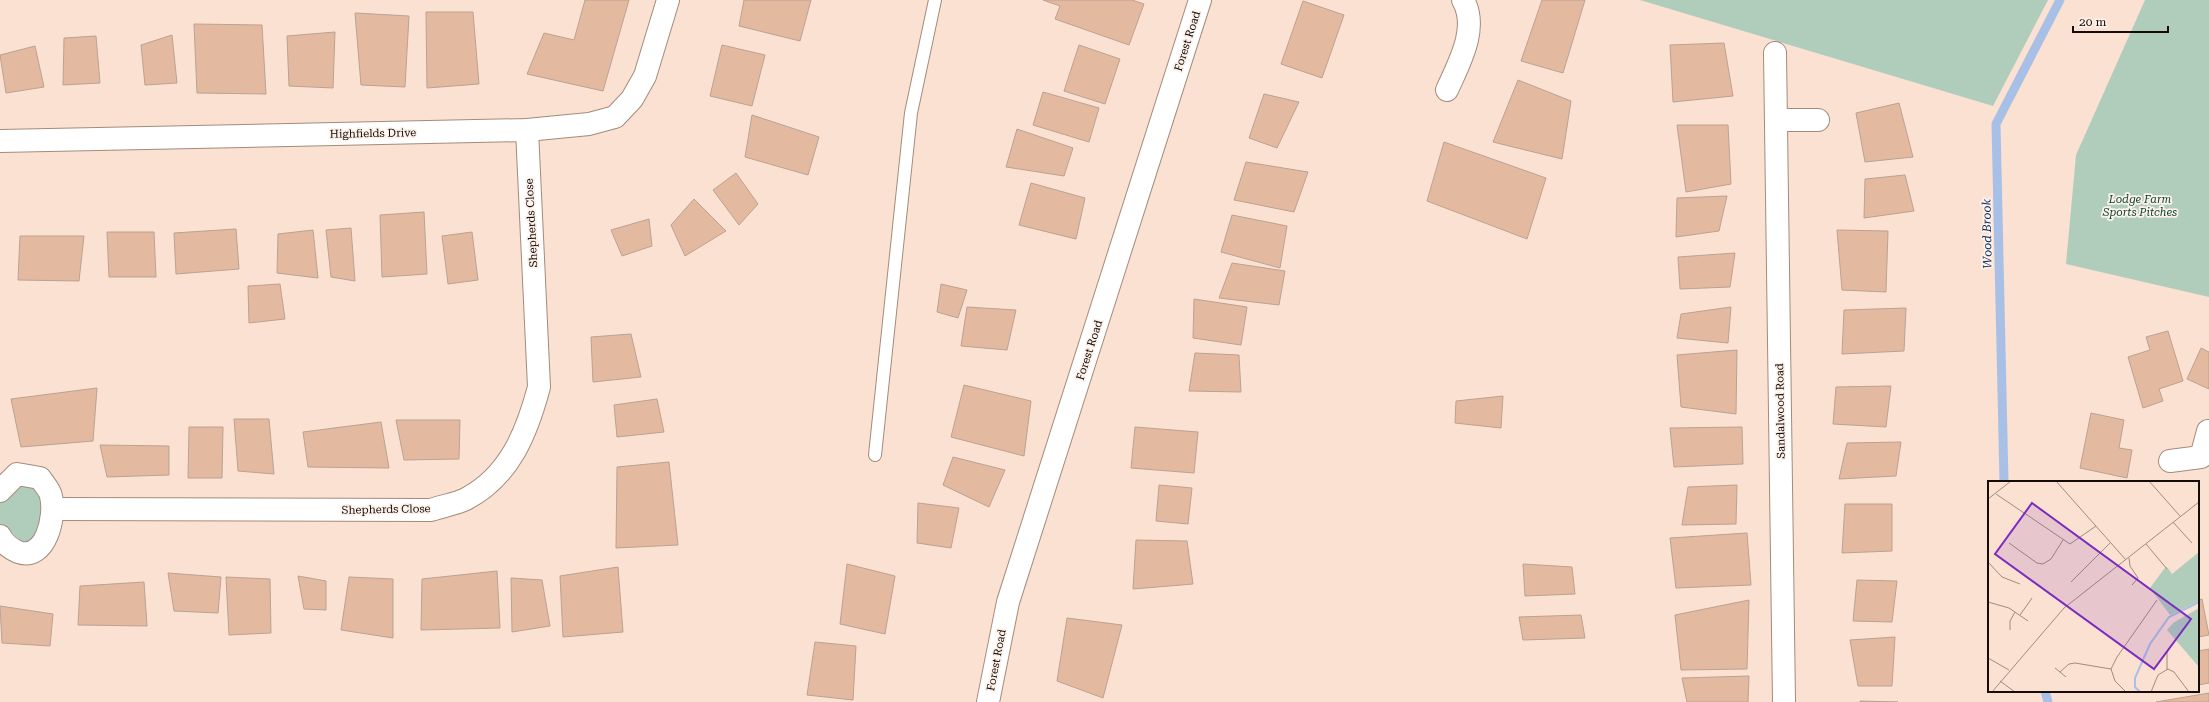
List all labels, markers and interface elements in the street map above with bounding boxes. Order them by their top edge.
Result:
scale bar [2073,8,2168,34]
street label: Forest Road [1172,9,1203,73]
text: 20 m [2079,15,2106,29]
street label: Highfields Drive [330,126,416,141]
street label: Shepherds Close [523,178,540,268]
park label: Lodge Farm Sports Pitches [2102,193,2177,219]
water label: Wood Brook [1979,198,1995,269]
street label: Forest Road [1074,318,1105,382]
street label: Sandalwood Road [1773,363,1788,459]
inset map [1988,481,2199,692]
street label: Shepherds Close [341,502,431,517]
street label: Forest Road [984,628,1009,692]

